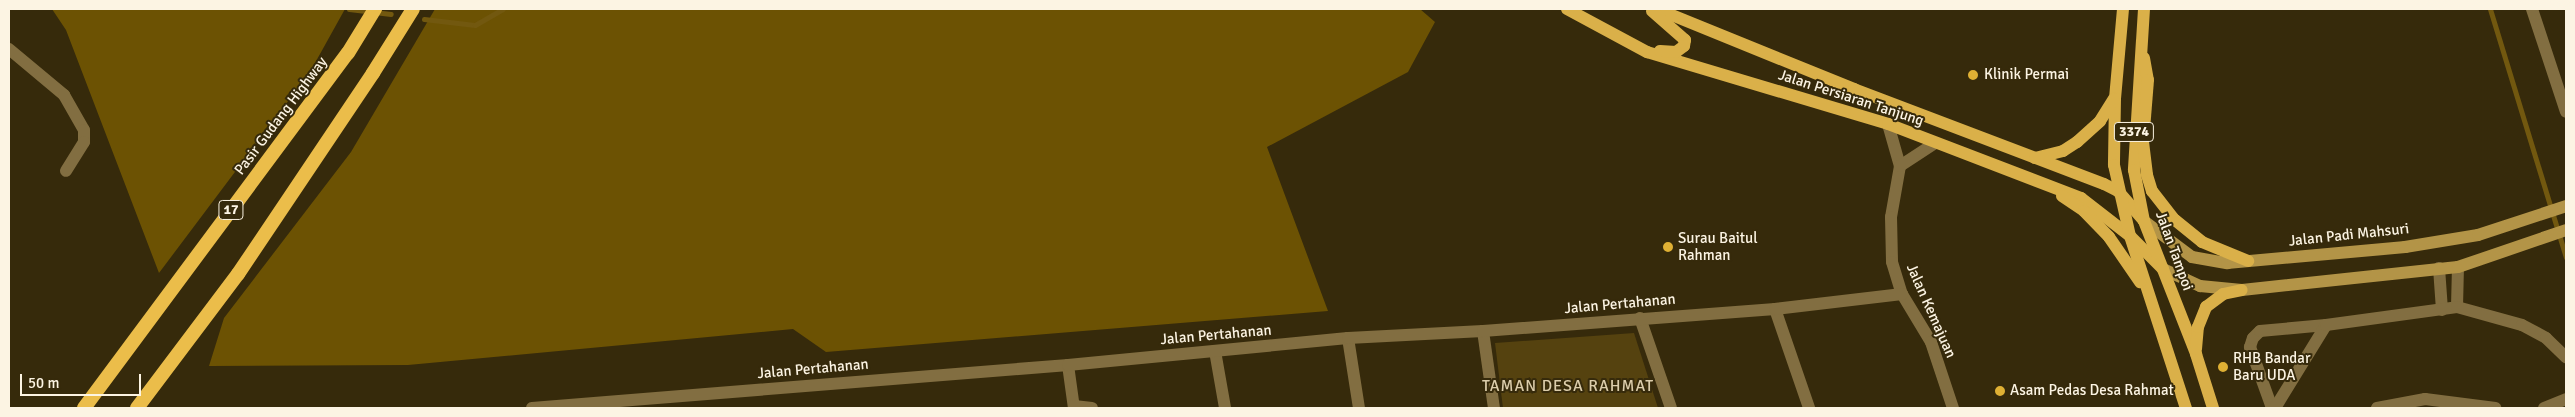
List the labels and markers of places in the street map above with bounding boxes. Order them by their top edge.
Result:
place label: Klinik Permai [1984,66,2069,84]
marker: Klinik Permai [1966,68,1980,82]
place label: Surau Baitul Rahman [1678,229,1758,264]
marker: Surau Baitul Rahman [1662,241,1674,253]
place label: RHB Bandar Baru UDA [2233,349,2310,384]
marker: RHB Bandar Baru UDA [2217,361,2229,373]
place label: Asam Pedas Desa Rahmat [2010,382,2174,400]
marker: Asam Pedas Desa Rahmat [1994,385,2006,397]

